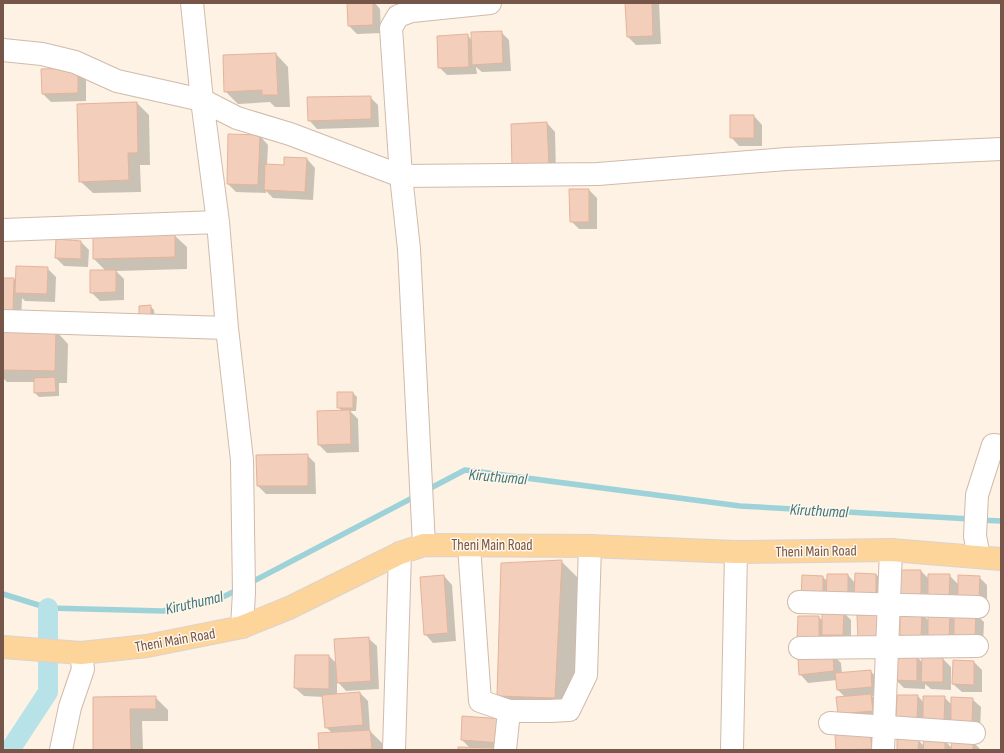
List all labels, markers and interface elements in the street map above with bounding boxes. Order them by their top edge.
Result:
water label: Kiruthumal [468,465,529,490]
water label: Kiruthumal [789,500,850,523]
street label: Theni Main Road [451,536,533,555]
street label: Theni Main Road [775,541,857,562]
water label: Kiruthumal [164,587,226,619]
street label: Theni Main Road [133,624,217,657]

